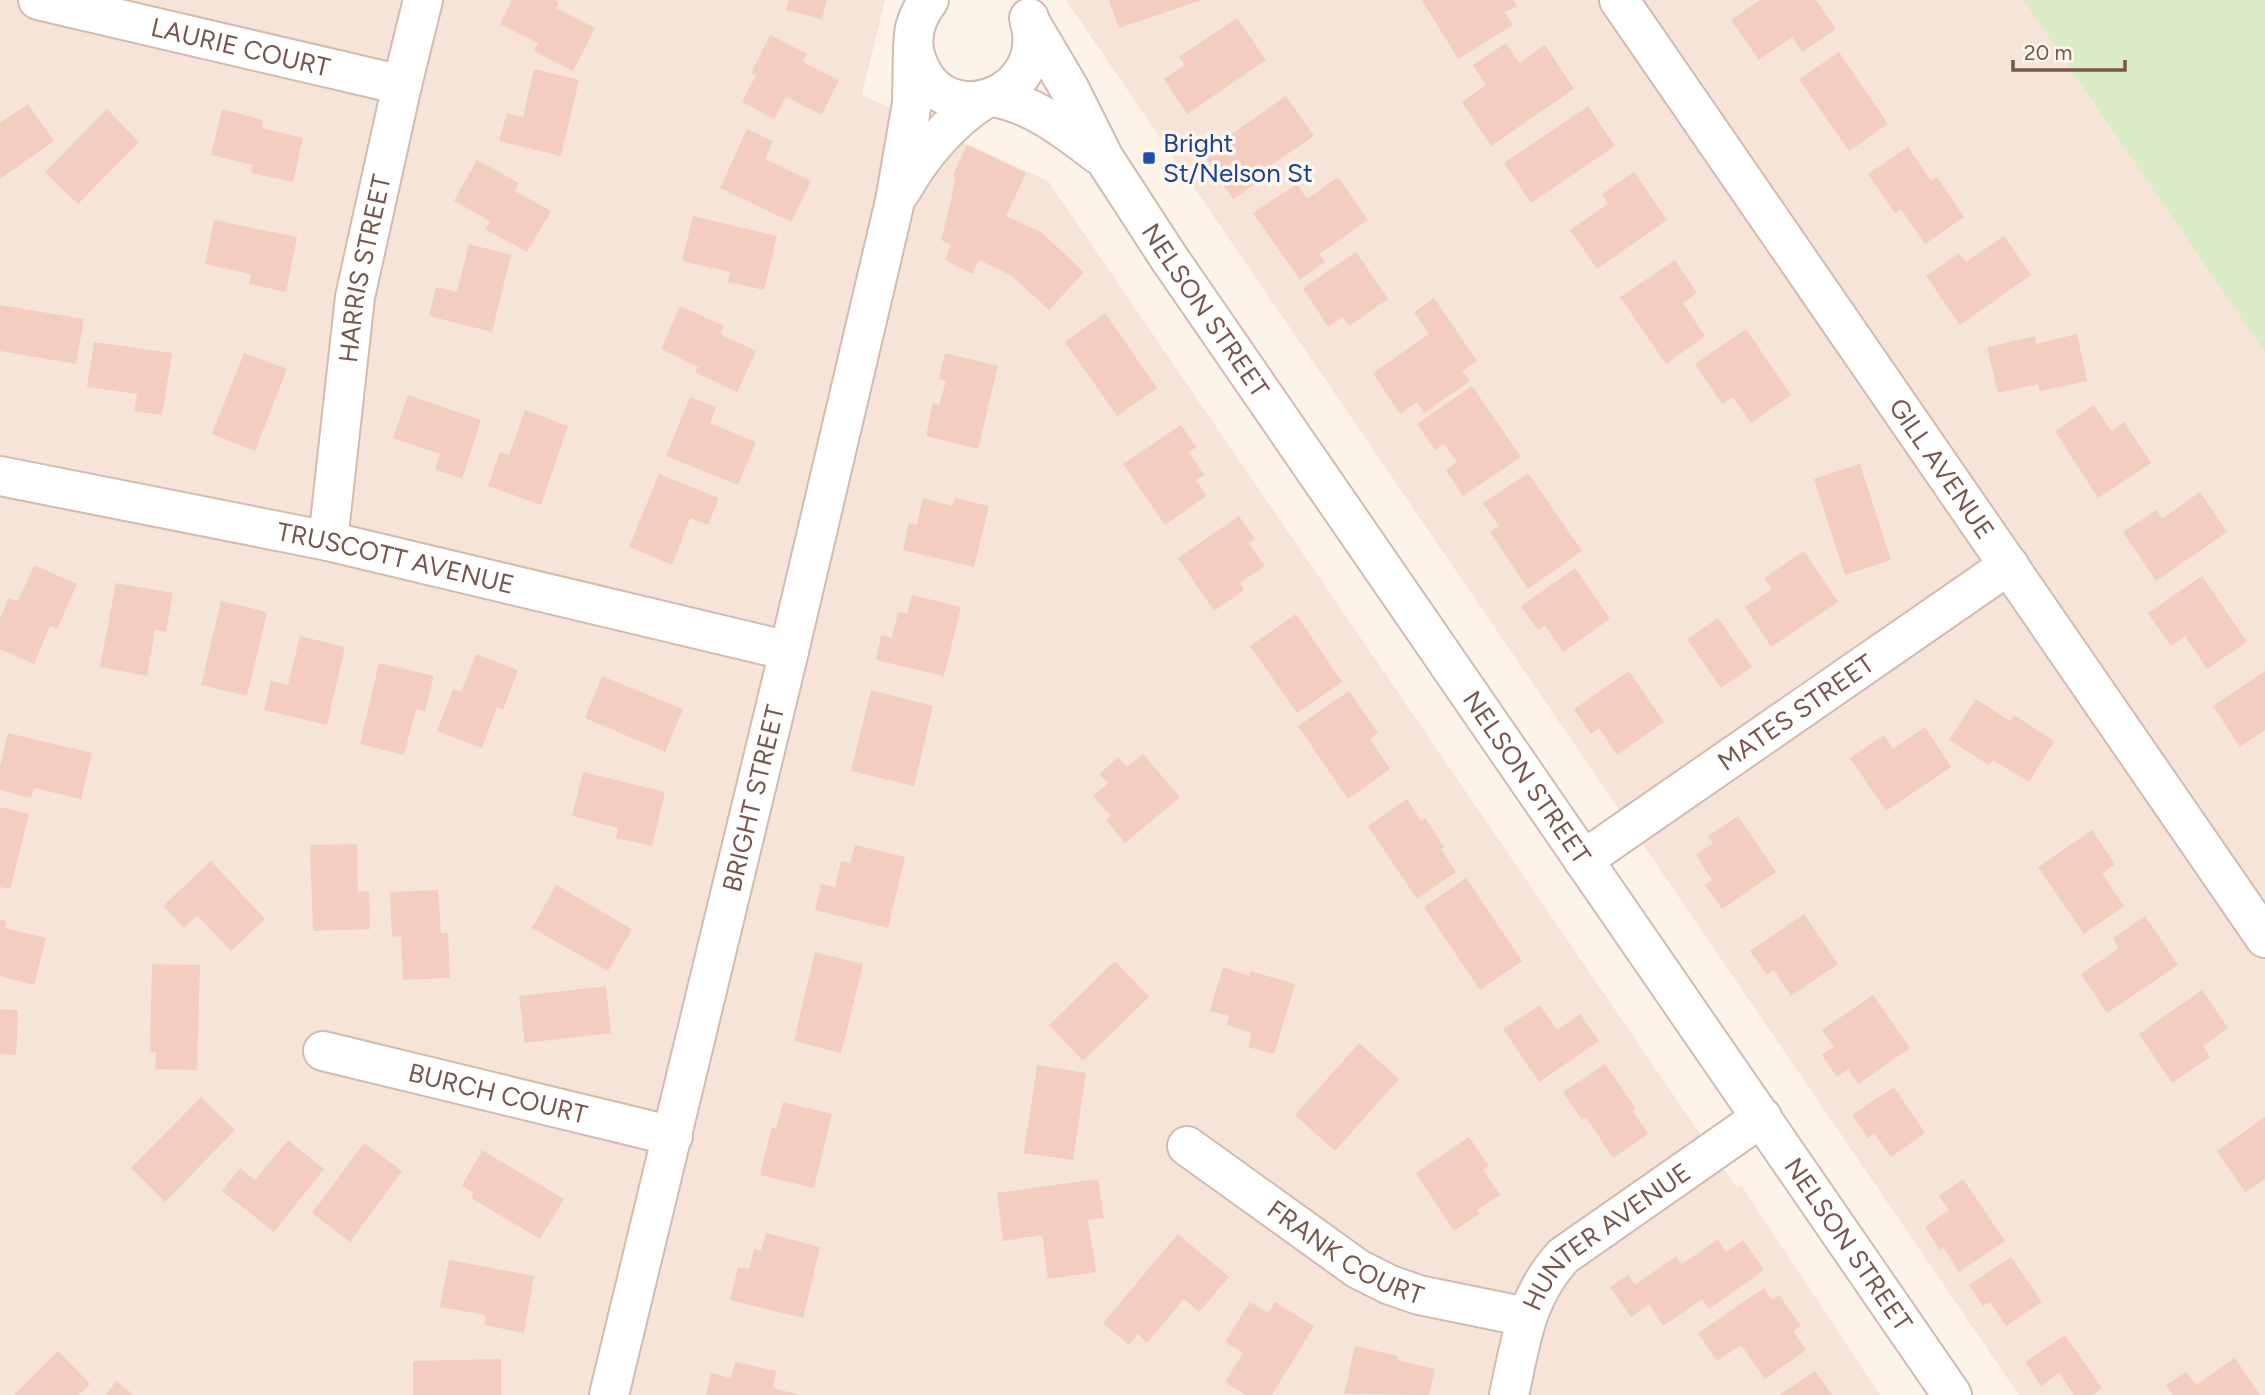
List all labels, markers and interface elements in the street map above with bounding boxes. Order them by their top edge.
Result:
street label: LAURIE COURT [148,11,334,84]
scale bar [2013,28,2125,72]
text: 20 m [2024,40,2072,65]
place label: Bright St/Nelson St [1163,127,1313,189]
marker: Bright St/Nelson St [1141,150,1157,166]
street label: HARRIS STREET [332,171,398,364]
street label: NELSON STREET [1135,217,1276,404]
street label: GILL AVENUE [1882,392,2001,545]
street label: TRUSCOTT AVENUE [274,515,517,601]
street label: MATES STREET [1712,647,1881,778]
street label: NELSON STREET [1456,685,1598,871]
street label: BRIGHT STREET [715,701,792,895]
street label: BURCH COURT [405,1056,591,1131]
street label: NELSON STREET [1777,1152,1920,1338]
street label: HUNTER AVENUE [1516,1156,1697,1315]
street label: FRANK COURT [1261,1193,1429,1312]

